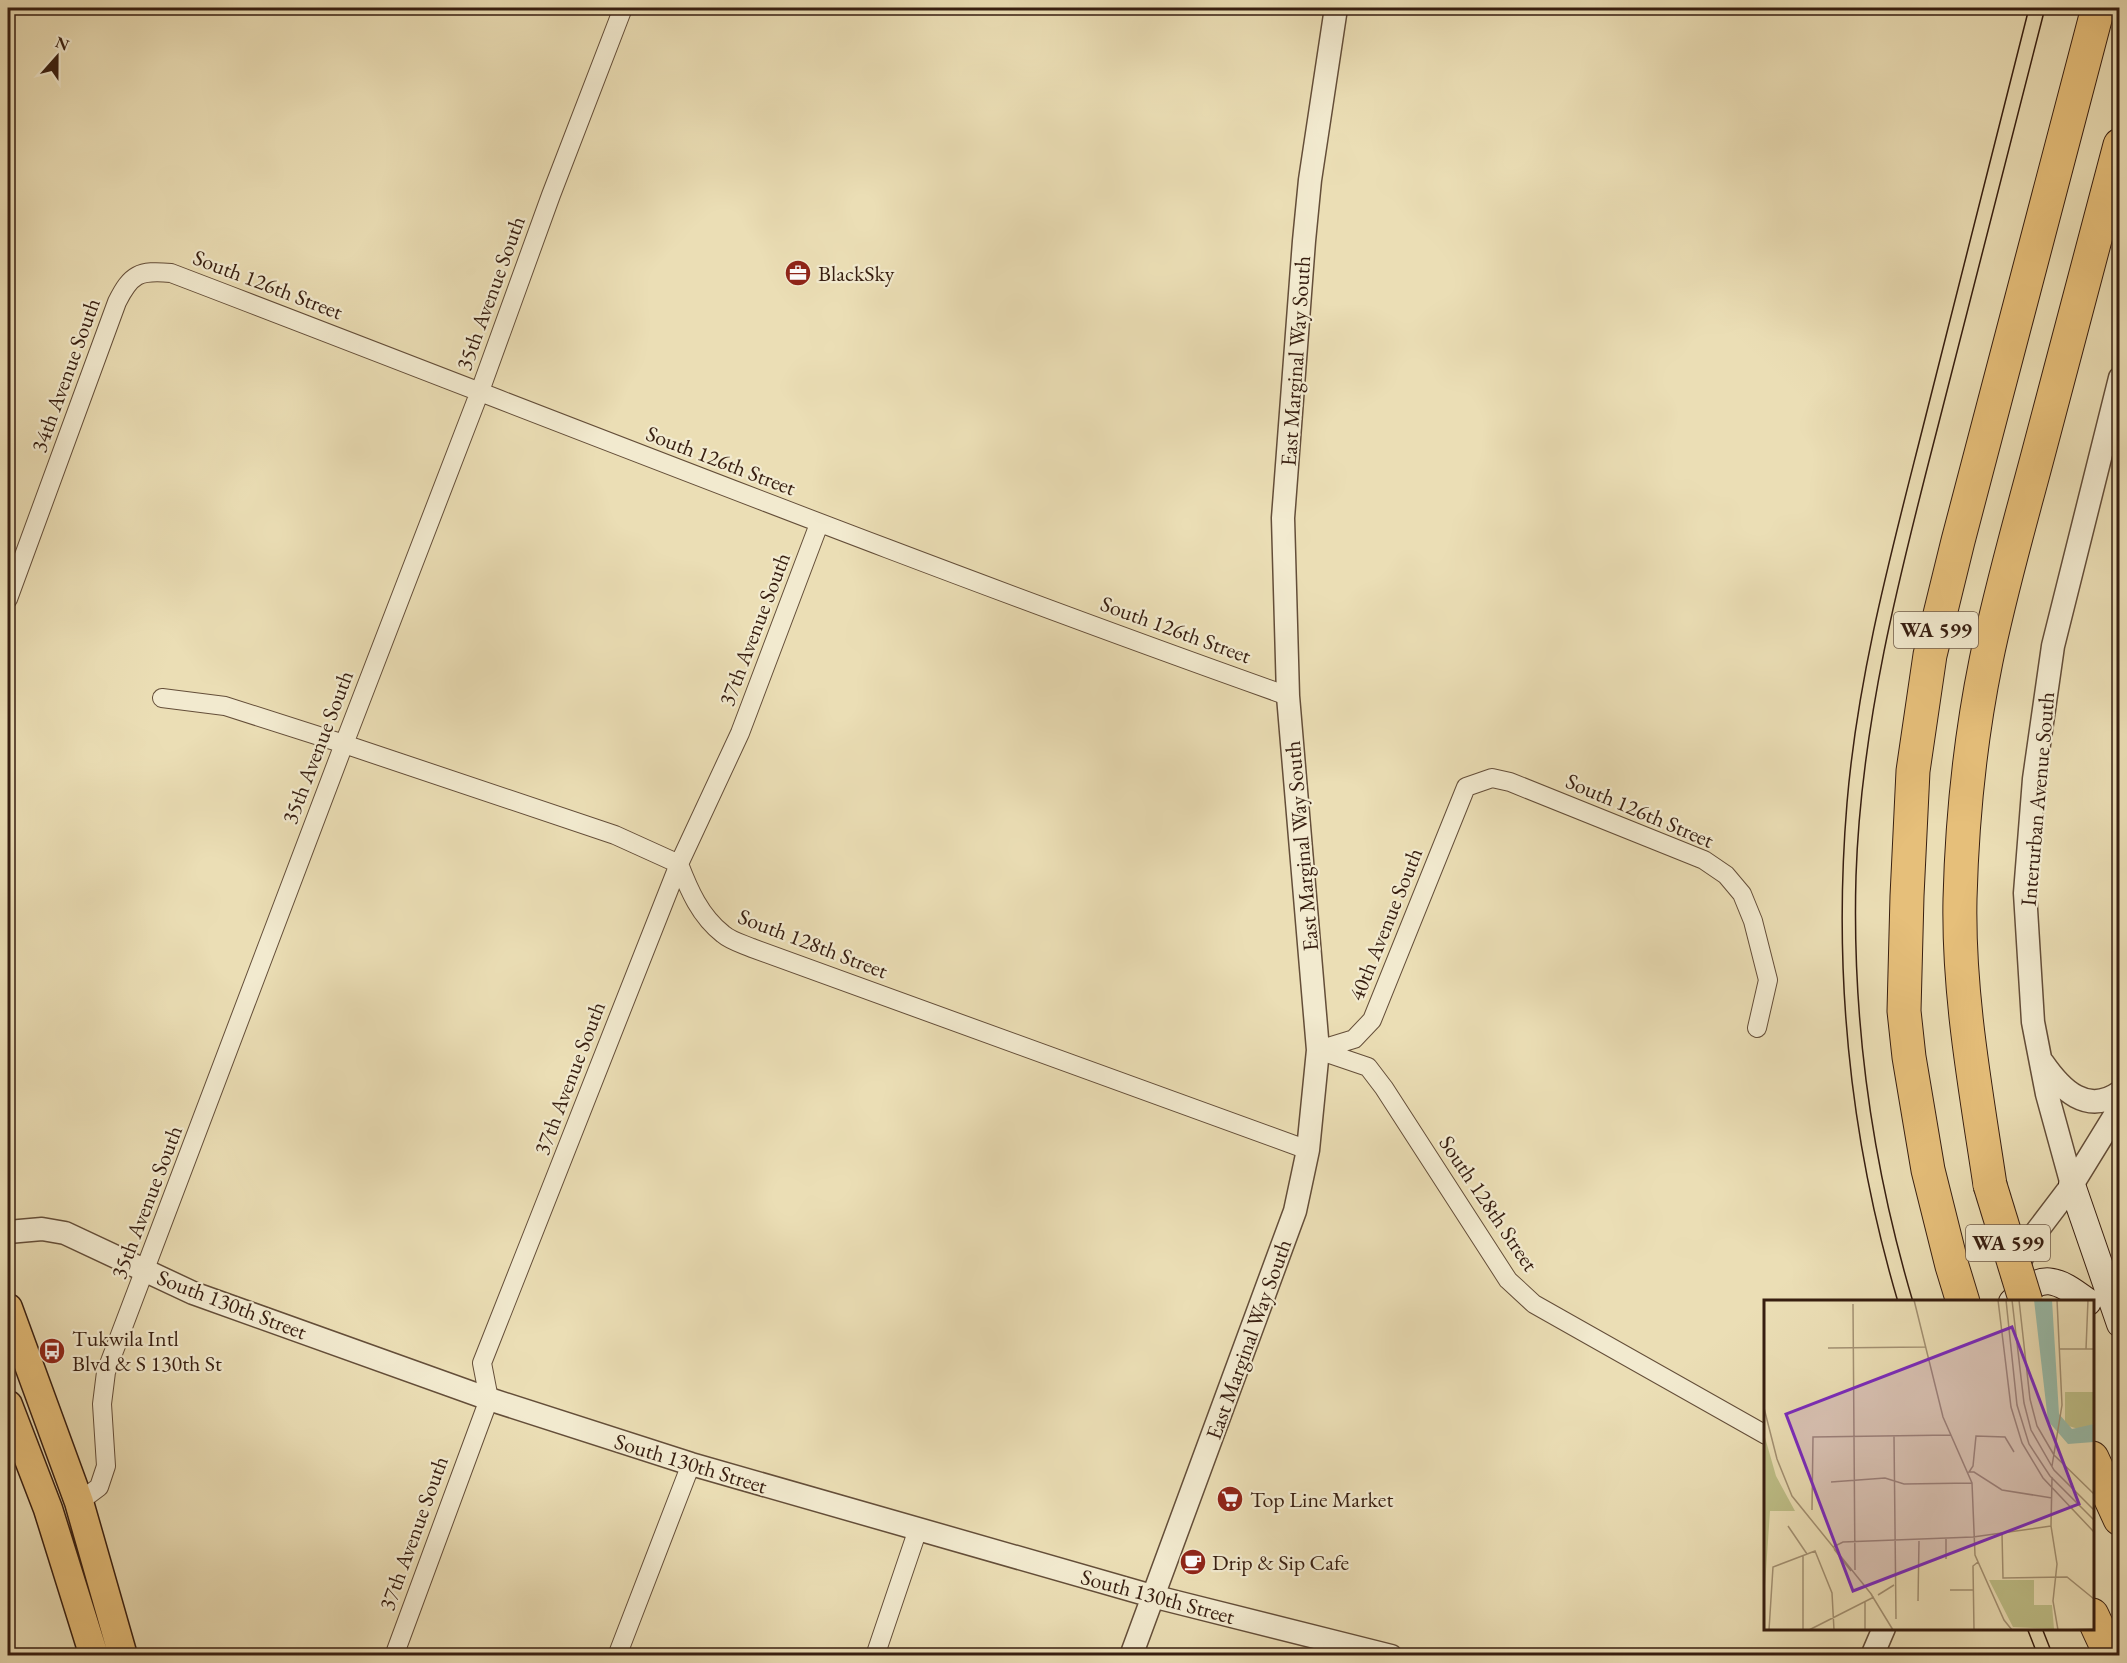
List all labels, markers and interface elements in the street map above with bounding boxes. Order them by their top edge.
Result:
north arrow [27,27,87,87]
text: N [52,31,72,56]
street label: 35th Avenue South [449,212,532,374]
street label: South 126th Street [189,243,347,326]
street label: East Marginal Way South [1274,255,1317,467]
office icon: BlackSky [783,258,813,288]
place label: BlackSky [818,259,895,288]
street label: 34th Avenue South [24,294,107,456]
street label: South 126th Street [642,419,800,502]
street label: 37th Avenue South [712,548,797,710]
street label: South 126th Street [1097,589,1255,670]
road number: WA 599 [1894,612,1978,648]
street label: 35th Avenue South [275,666,360,828]
street label: Interurban Avenue South [2014,691,2061,907]
street label: East Marginal Way South [1278,740,1325,952]
street label: South 126th Street [1561,766,1718,855]
street label: 40th Avenue South [1342,844,1429,1005]
street label: South 128th Street [734,902,892,985]
street label: 37th Avenue South [527,997,612,1159]
street label: 35th Avenue South [104,1121,189,1283]
street label: South 128th Street [1432,1130,1545,1277]
road number: WA 599 [1966,1225,2050,1261]
street label: East Marginal Way South [1199,1235,1298,1443]
street label: South 130th Street [153,1263,311,1346]
inset map [1764,1300,2094,1630]
place label: Tukwila Intl Blvd & S 130th St [72,1324,222,1378]
bus stop icon: Tukwila Intl Blvd & S 130th St [37,1336,67,1366]
street label: South 130th Street [611,1427,771,1500]
street label: 37th Avenue South [372,1452,455,1614]
supermarket icon: Top Line Market [1215,1484,1245,1514]
place label: Top Line Market [1250,1485,1393,1514]
cafe icon: Drip & Sip Cafe [1178,1547,1208,1577]
place label: Drip & Sip Cafe [1212,1548,1349,1577]
street label: South 130th Street [1078,1562,1238,1631]

